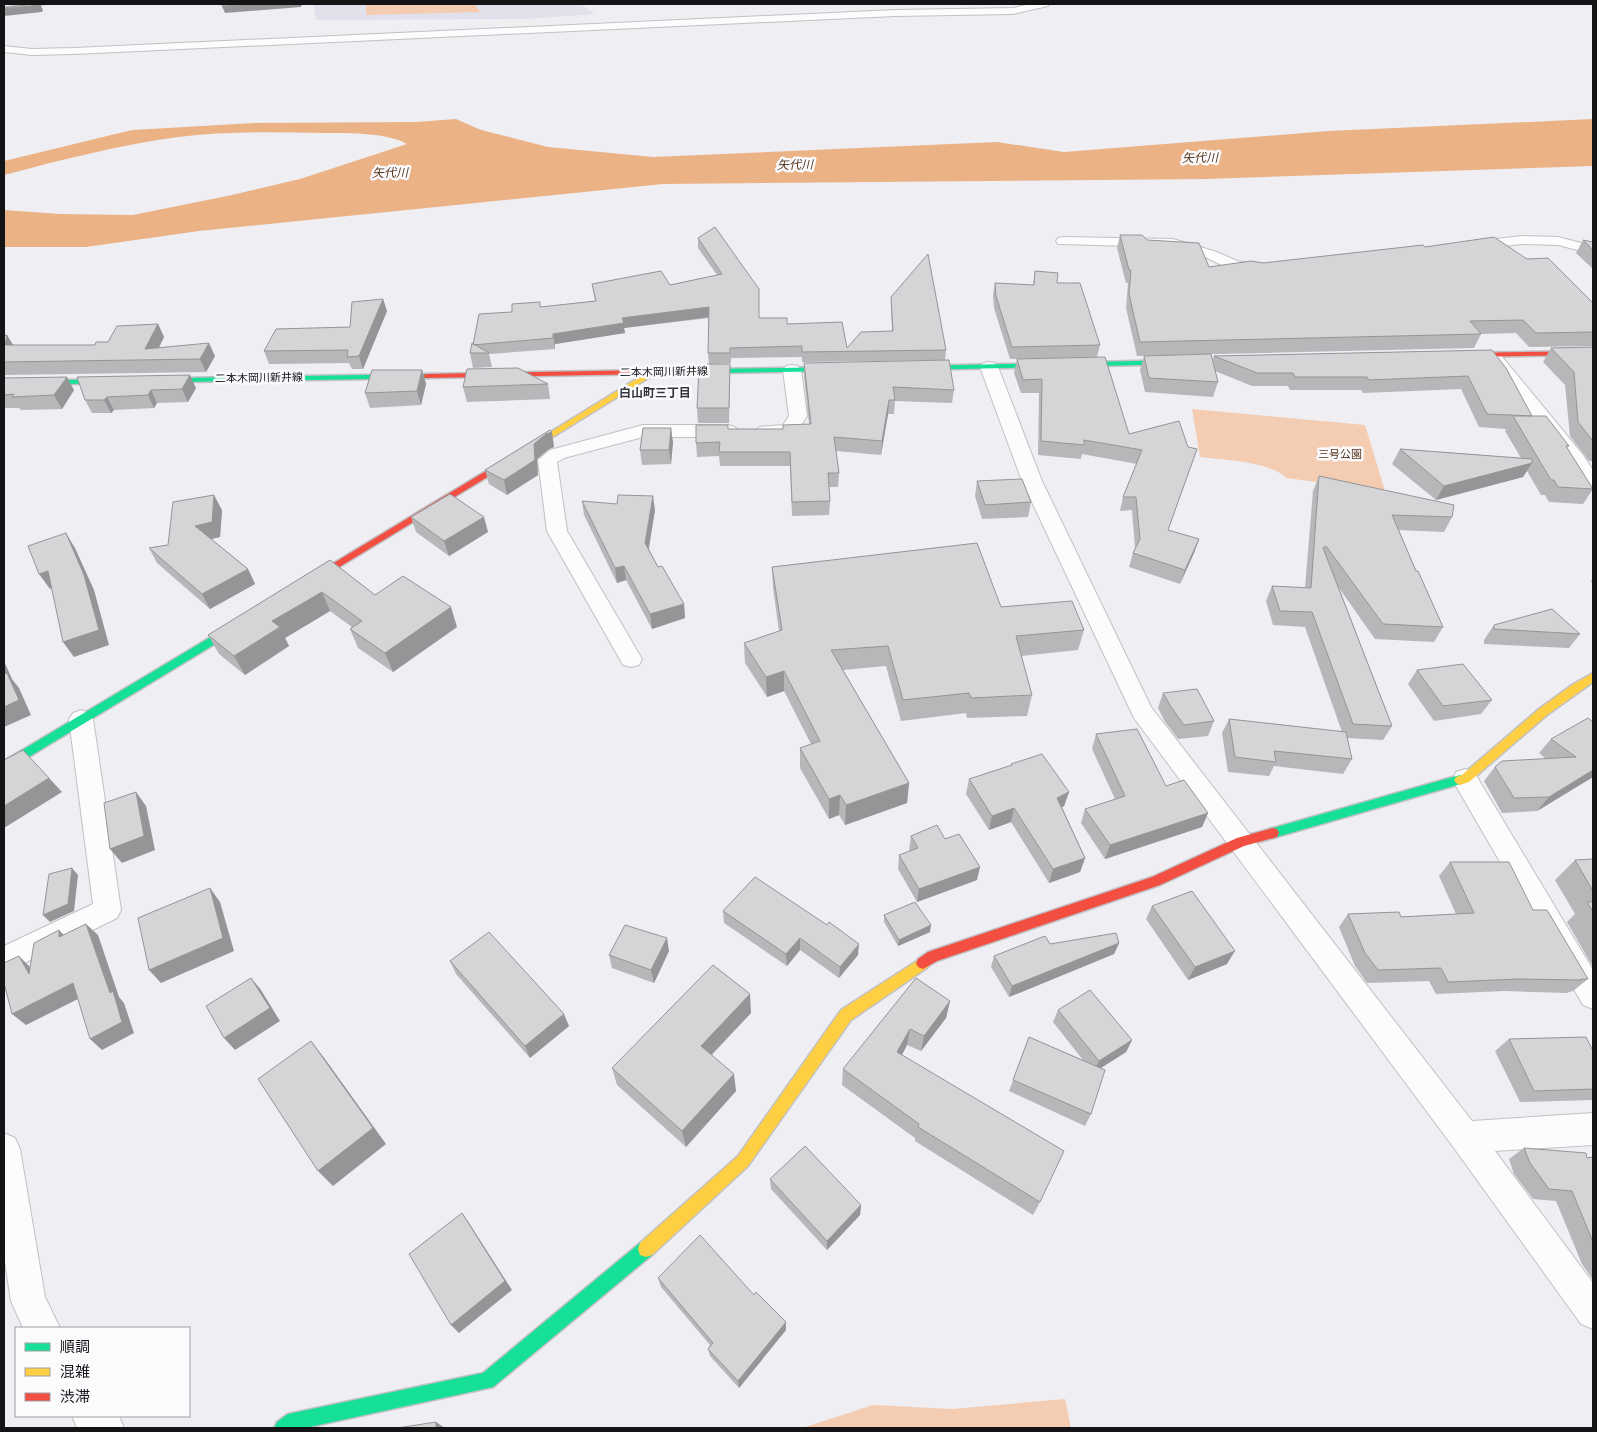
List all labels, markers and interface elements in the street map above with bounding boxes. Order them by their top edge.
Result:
water label: 矢代川 [1182,151,1220,165]
water label: 矢代川 [777,158,815,172]
water label: 矢代川 [372,166,410,180]
street label: 二本木岡川新井線 [620,365,708,379]
street label: 二本木岡川新井線 [215,371,303,385]
district label: 白山町三丁目 [619,386,691,400]
park label: 三号公園 [1318,448,1362,461]
legend [15,1327,190,1417]
text: 順調 [60,1338,90,1356]
text: 混雑 [60,1363,90,1381]
text: 渋滞 [60,1388,90,1406]

